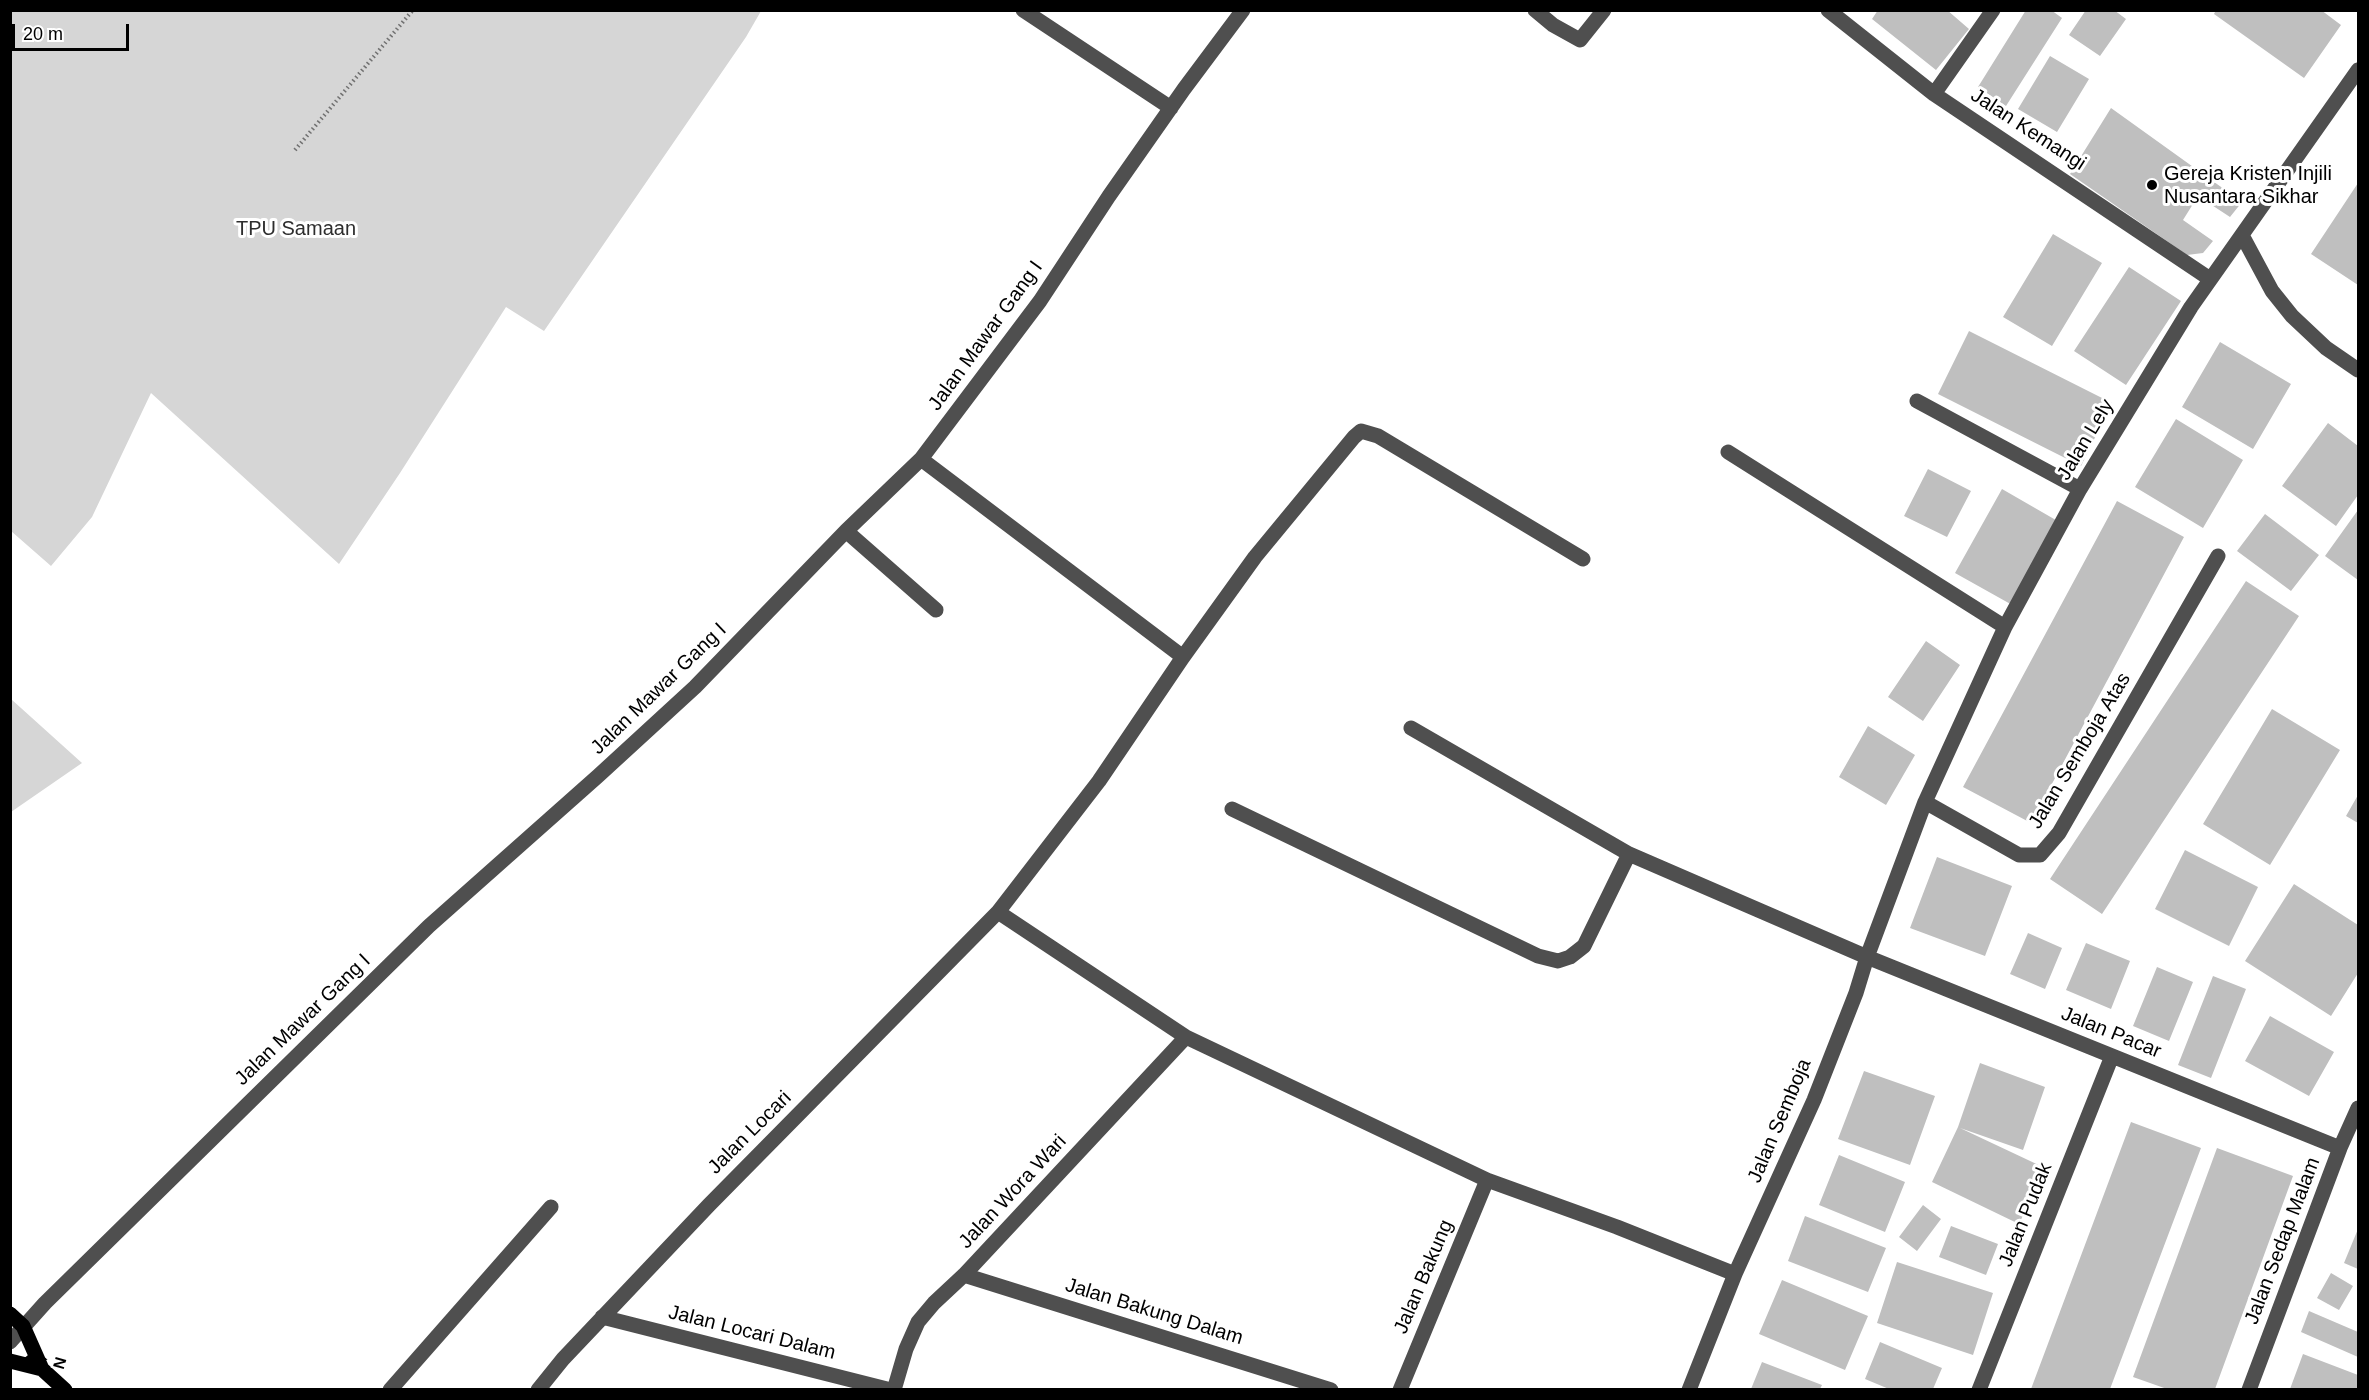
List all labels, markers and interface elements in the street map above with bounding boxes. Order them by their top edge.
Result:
scale bar [15,12,132,50]
text: 20 m [23,24,63,44]
street label: Jalan Kemangi [1966,84,2090,176]
place label: Gereja Kristen Injili Nusantara Sikhar [2164,162,2332,209]
marker: Gereja Kristen Injili Nusantara Sikhar [2145,178,2159,192]
park label: TPU Samaan [236,217,356,241]
street label: Jalan Mawar Gang I [924,257,1048,415]
street label: Jalan Lely [2053,395,2119,485]
street label: Jalan Mawar Gang I [586,618,732,760]
street label: Jalan Semboja Atas [2024,669,2136,833]
street label: Jalan Mawar Gang I [230,949,376,1091]
street label: Jalan Pacar [2058,1002,2164,1064]
street label: Jalan Semboja [1743,1055,1817,1187]
street label: Jalan Locari [703,1086,797,1180]
street label: Jalan Wora Wari [954,1130,1072,1254]
street label: Jalan Sedap Malam [2240,1154,2326,1328]
street label: Jalan Pudak [1994,1159,2058,1271]
street label: Jalan Bakung [1389,1217,1459,1337]
street label: Jalan Bakung Dalam [1062,1274,1246,1350]
street label: Jalan Locari Dalam [666,1301,838,1365]
north arrow [12,1328,72,1388]
text: N [50,1355,70,1371]

